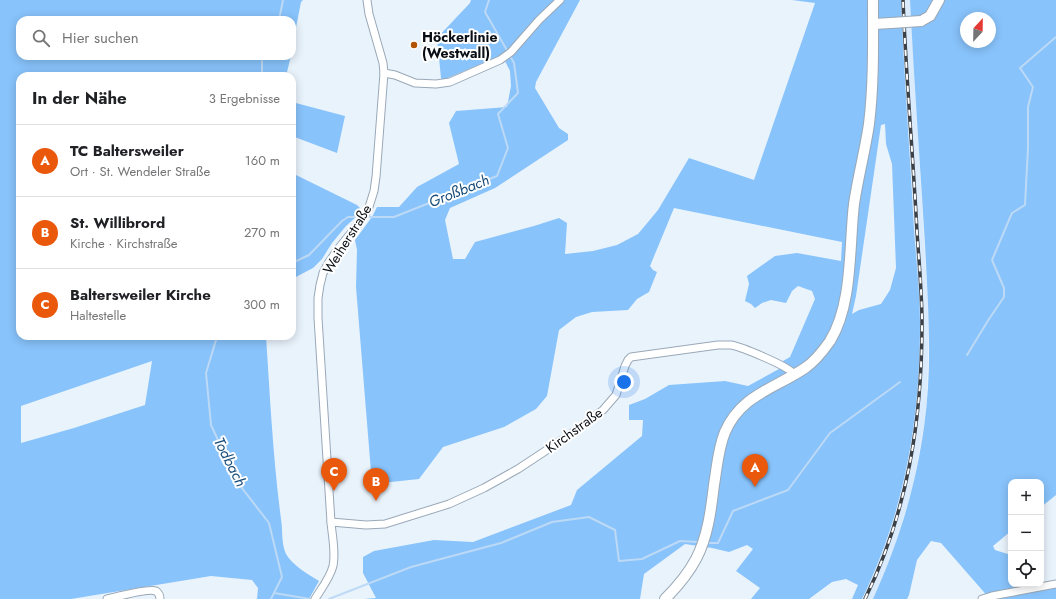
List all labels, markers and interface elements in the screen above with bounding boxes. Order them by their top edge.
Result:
north arrow [960,12,996,48]
search box [16,16,296,60]
icon: search [30,27,52,49]
text: Hier suchen [62,27,139,49]
place label: Höckerlinie (Westwall) [422,27,497,63]
marker: Höckerlinie (Westwall) [409,40,419,50]
text: In der Nähe [32,86,127,110]
text: 3 Ergebnisse [209,89,280,108]
text: TC Baltersweiler [70,140,184,162]
text: A [40,151,50,170]
text: 160 m [245,151,280,170]
text: Ort · St. Wendeler Straße [70,162,210,181]
water label: Großbach [425,169,493,213]
street label: Weiherstraße [318,200,376,278]
text: St. Willibrord [70,212,165,234]
text: B [41,223,49,242]
text: 270 m [244,223,280,242]
text: Kirche · Kirchstraße [70,234,178,253]
text: Baltersweiler Kirche [70,284,211,306]
text: C [40,295,50,314]
text: 300 m [243,295,280,314]
text: Haltestelle [70,306,126,325]
your location [614,372,634,392]
street label: Kirchstraße [541,403,607,457]
water label: Todbach [208,434,252,490]
pin: A [742,454,768,487]
pin: C [321,458,347,491]
pin: B [363,468,389,501]
map controls [1008,479,1044,587]
button: + [1008,479,1044,515]
button: − [1008,515,1044,551]
button: locate [1008,551,1044,587]

